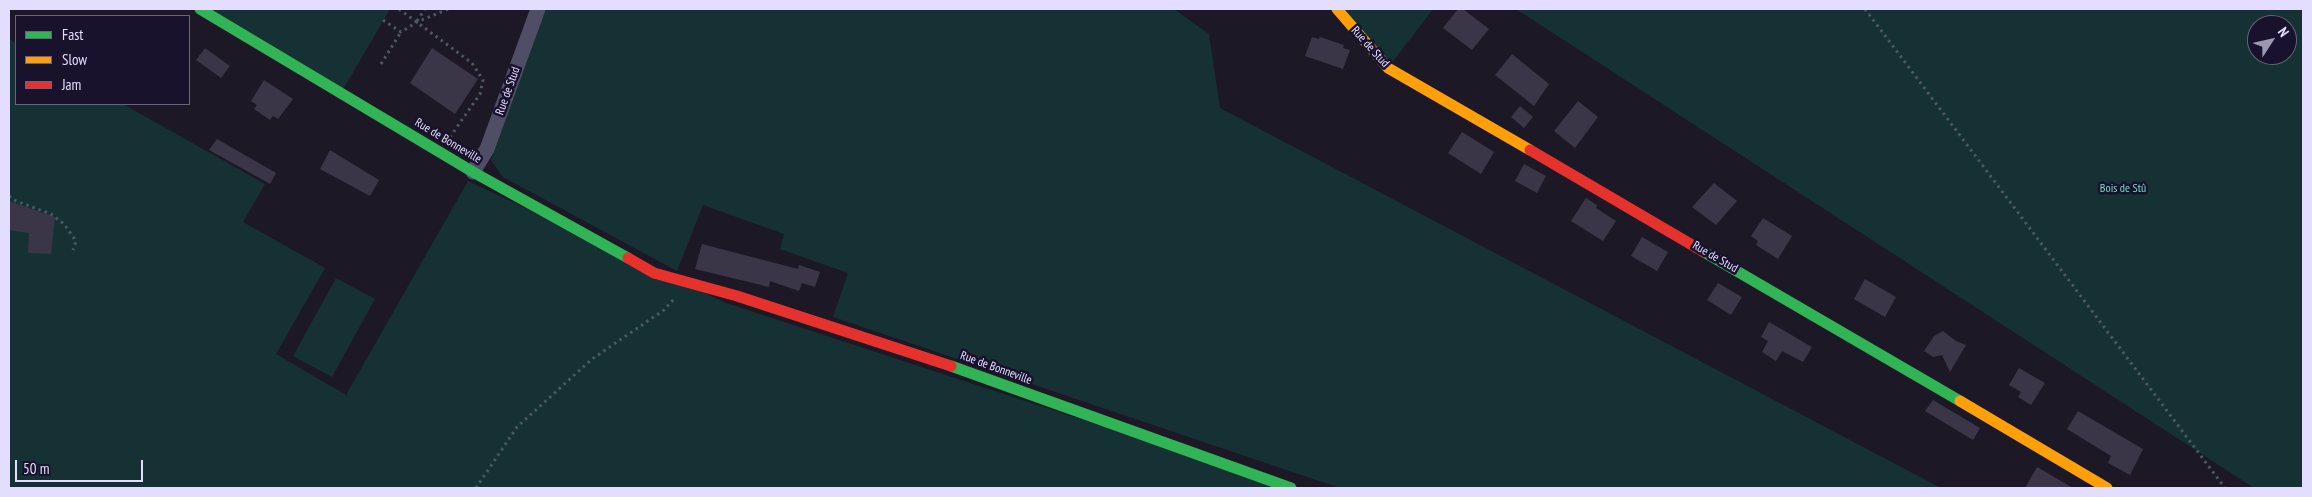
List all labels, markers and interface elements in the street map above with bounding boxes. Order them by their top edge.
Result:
legend [15,15,190,105]
north arrow [2247,15,2297,65]
street label: Rue de Stud [1348,24,1392,70]
text: N [2274,24,2293,40]
text: Fast [62,25,83,44]
text: Slow [62,50,87,69]
street label: Rue de Stud [493,65,523,117]
text: Jam [62,75,81,94]
street label: Rue de Bonneville [412,115,484,167]
park label: Bois de Stû [2100,182,2146,196]
street label: Rue de Stud [1690,238,1740,276]
street label: Rue de Bonneville [958,348,1034,388]
scale bar [18,450,145,482]
text: 50 m [23,459,49,478]

